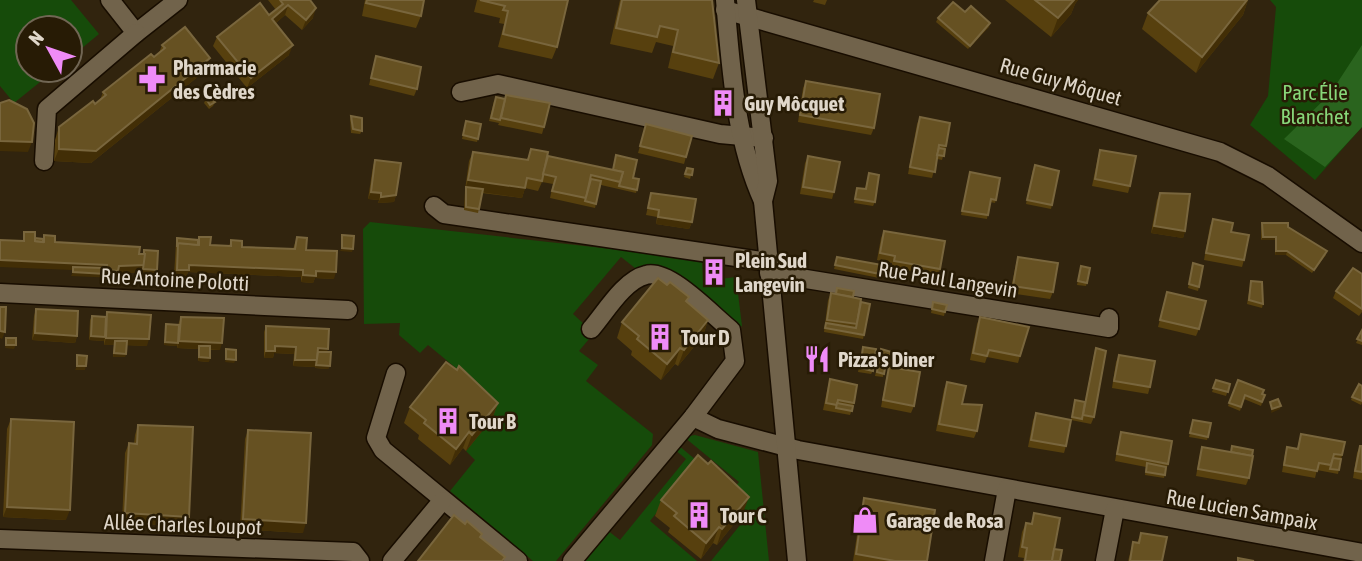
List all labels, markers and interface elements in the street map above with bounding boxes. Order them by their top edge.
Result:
north arrow [14,14,84,84]
text: N [24,27,48,49]
street label: Rue Guy Môquet [997,52,1125,110]
place label: Pharmacie des Cèdres [173,55,256,103]
pharmacy icon: Pharmacie des Cèdres [137,64,167,94]
park label: Parc Élie Blanchet [1280,80,1350,128]
building icon: Guy Môcquet [708,88,738,118]
place label: Guy Môcquet [744,91,844,115]
place label: Plein Sud Langevin [735,248,807,296]
street label: Rue Paul Langevin [877,256,1019,302]
building icon: Plein Sud Langevin [699,257,729,287]
street label: Rue Antoine Polotti [100,263,250,295]
building icon: Tour D [645,322,675,352]
place label: Tour D [681,325,730,349]
restaurant icon: Pizza's Diner [802,344,832,374]
place label: Pizza's Diner [838,347,935,371]
building icon: Tour B [433,406,463,436]
place label: Tour B [469,409,516,433]
street label: Rue Lucien Sampaix [1164,484,1320,534]
building icon: Tour C [684,500,714,530]
place label: Tour C [720,503,767,527]
shop icon: Garage de Rosa [850,505,880,535]
place label: Garage de Rosa [886,508,1004,532]
street label: Allée Charles Loupot [104,509,262,539]

